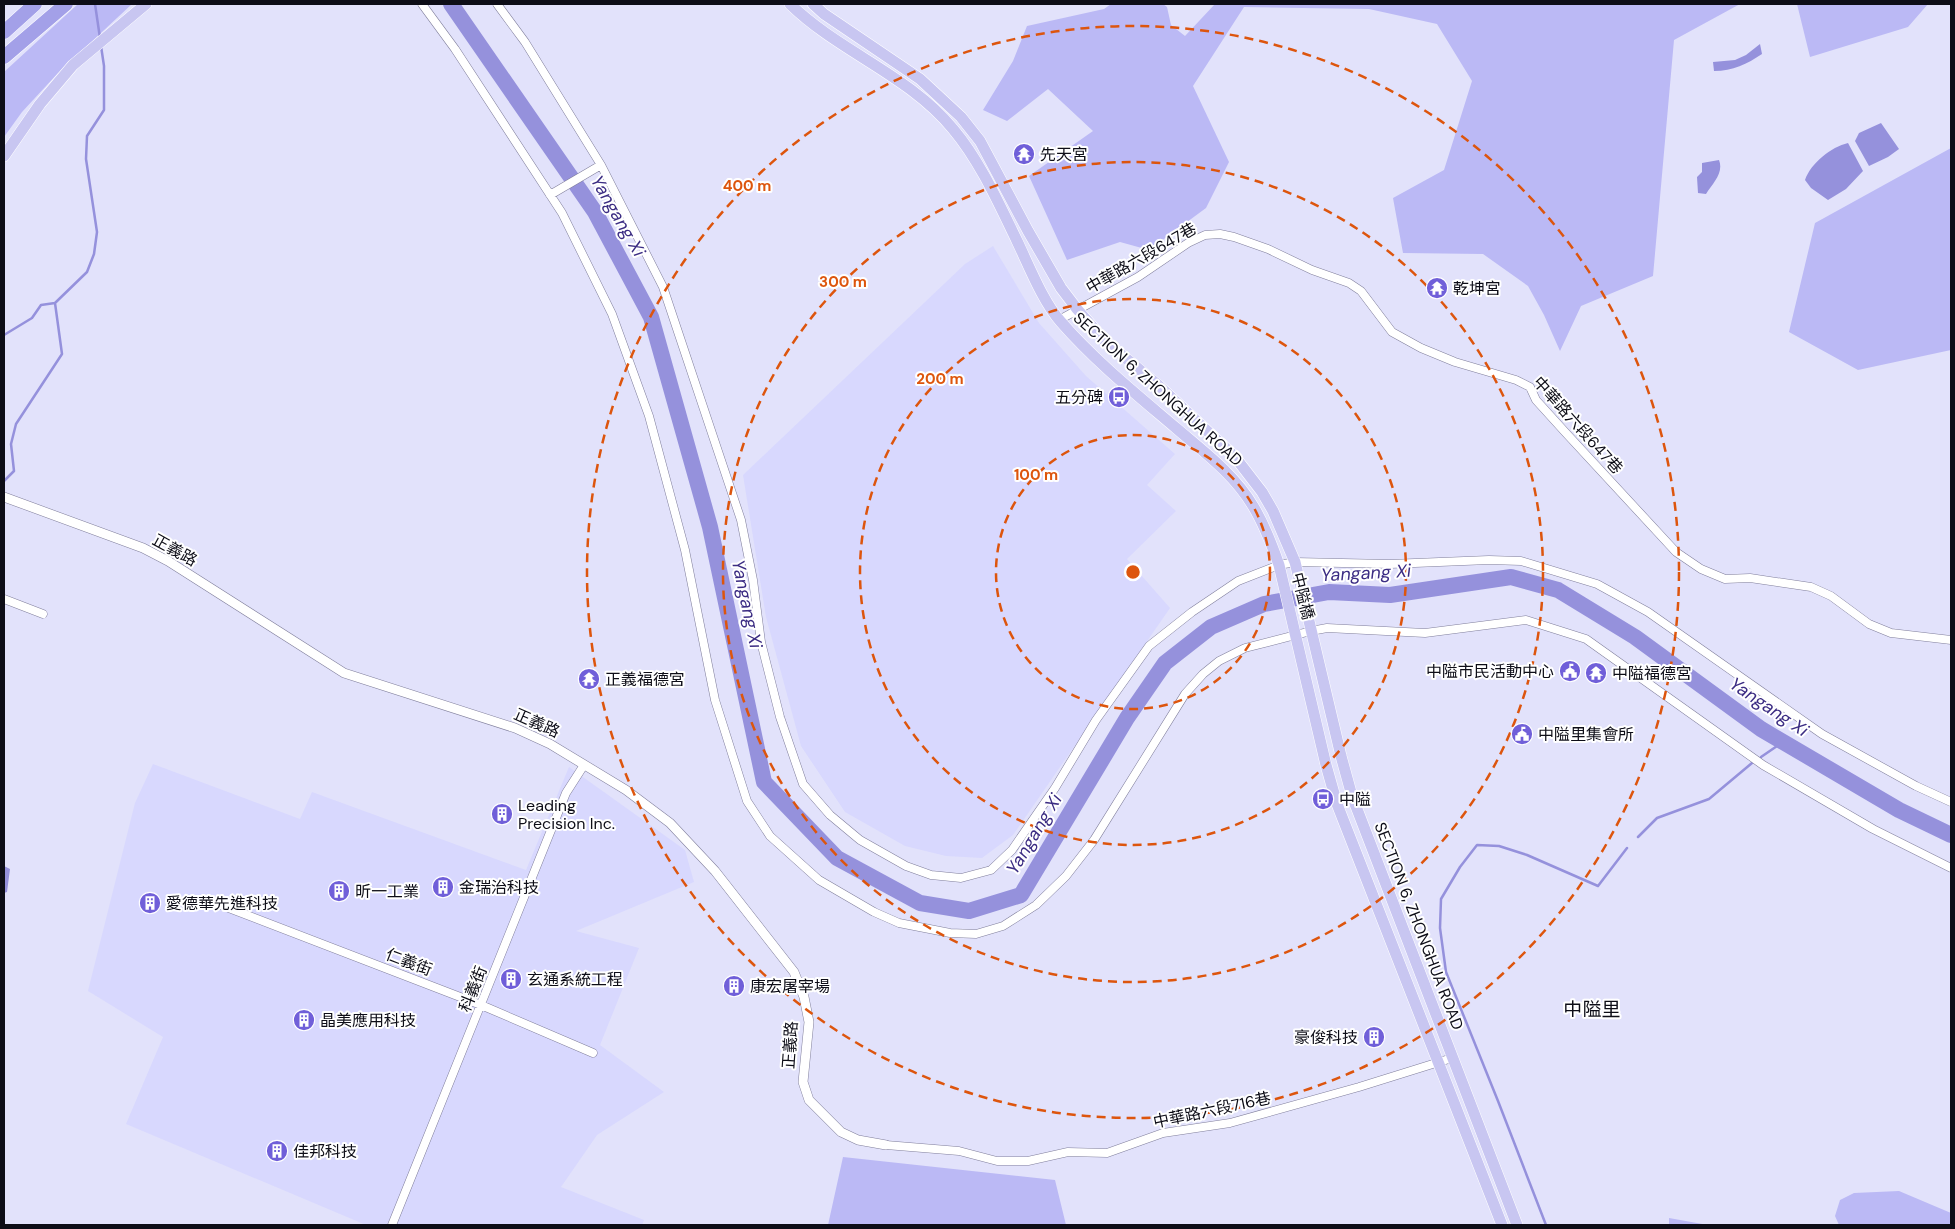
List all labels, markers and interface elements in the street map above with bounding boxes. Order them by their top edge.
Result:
temple icon: 先天宮 [1012,142,1036,166]
place label: 先天宮 [1040,144,1088,165]
water label: Yangang Xi [585,171,651,262]
text: 400 m [723,176,771,196]
street label: 中華路六段647巷 [1082,218,1200,298]
text: 300 m [819,272,867,292]
temple icon: 乾坤宮 [1425,276,1449,300]
place label: 乾坤宮 [1453,278,1501,299]
street label: SECTION 6, ZHONGHUA ROAD [1069,307,1247,471]
text: 200 m [916,369,964,389]
street label: 中華路六段647巷 [1529,372,1627,478]
bus stop icon: 五分碑 [1107,385,1131,409]
place label: 五分碑 [1055,387,1103,408]
text: 100 m [1014,465,1058,485]
street label: 正義路 [149,529,201,571]
water label: Yangang Xi [726,557,768,651]
water label: Yangang Xi [1320,559,1412,587]
centre of rings [1124,563,1142,581]
street label: 中隘橋 [1287,570,1319,622]
public building icon: 中隘市民活動中心 [1558,659,1582,683]
place label: 中隘市民活動中心 [1426,661,1554,682]
temple icon: 中隘福德宮 [1584,661,1608,685]
place label: 中隘福德宮 [1612,663,1692,684]
temple icon: 正義福德宮 [577,667,601,691]
place label: 正義福德宮 [605,669,685,690]
water label: Yangang Xi [1725,672,1814,743]
street label: 正義路 [511,704,563,742]
public building icon: 中隘里集會所 [1510,722,1534,746]
place label: 中隘里集會所 [1538,724,1634,745]
bus stop icon: 中隘 [1311,787,1335,811]
water label: Yangang Xi [1000,789,1068,879]
place label: 中隘 [1339,789,1371,810]
place label: Leading Precision Inc. [518,795,615,834]
building icon: Leading Precision Inc. [490,802,514,826]
street label: SECTION 6, ZHONGHUA ROAD [1370,819,1468,1033]
building icon: 金瑞治科技 [431,875,455,899]
place label: 金瑞治科技 [459,877,539,898]
building icon: 昕一工業 [327,879,351,903]
place label: 昕一工業 [355,881,419,902]
building icon: 愛德華先進科技 [138,891,162,915]
place label: 愛德華先進科技 [166,893,278,914]
street label: 仁義街 [383,944,435,980]
street label: 科義街 [454,963,492,1015]
building icon: 玄通系統工程 [499,967,523,991]
place label: 玄通系統工程 [527,969,623,990]
building icon: 康宏屠宰場 [722,974,746,998]
place label: 康宏屠宰場 [750,976,830,997]
district label: 中隘里 [1563,997,1621,1022]
building icon: 晶美應用科技 [292,1008,316,1032]
place label: 晶美應用科技 [320,1010,416,1031]
street label: 正義路 [778,1020,802,1070]
building icon: 豪俊科技 [1362,1025,1386,1049]
place label: 豪俊科技 [1294,1027,1358,1048]
street label: 中華路六段716巷 [1151,1087,1273,1133]
building icon: 佳邦科技 [265,1139,289,1163]
place label: 佳邦科技 [293,1141,357,1162]

